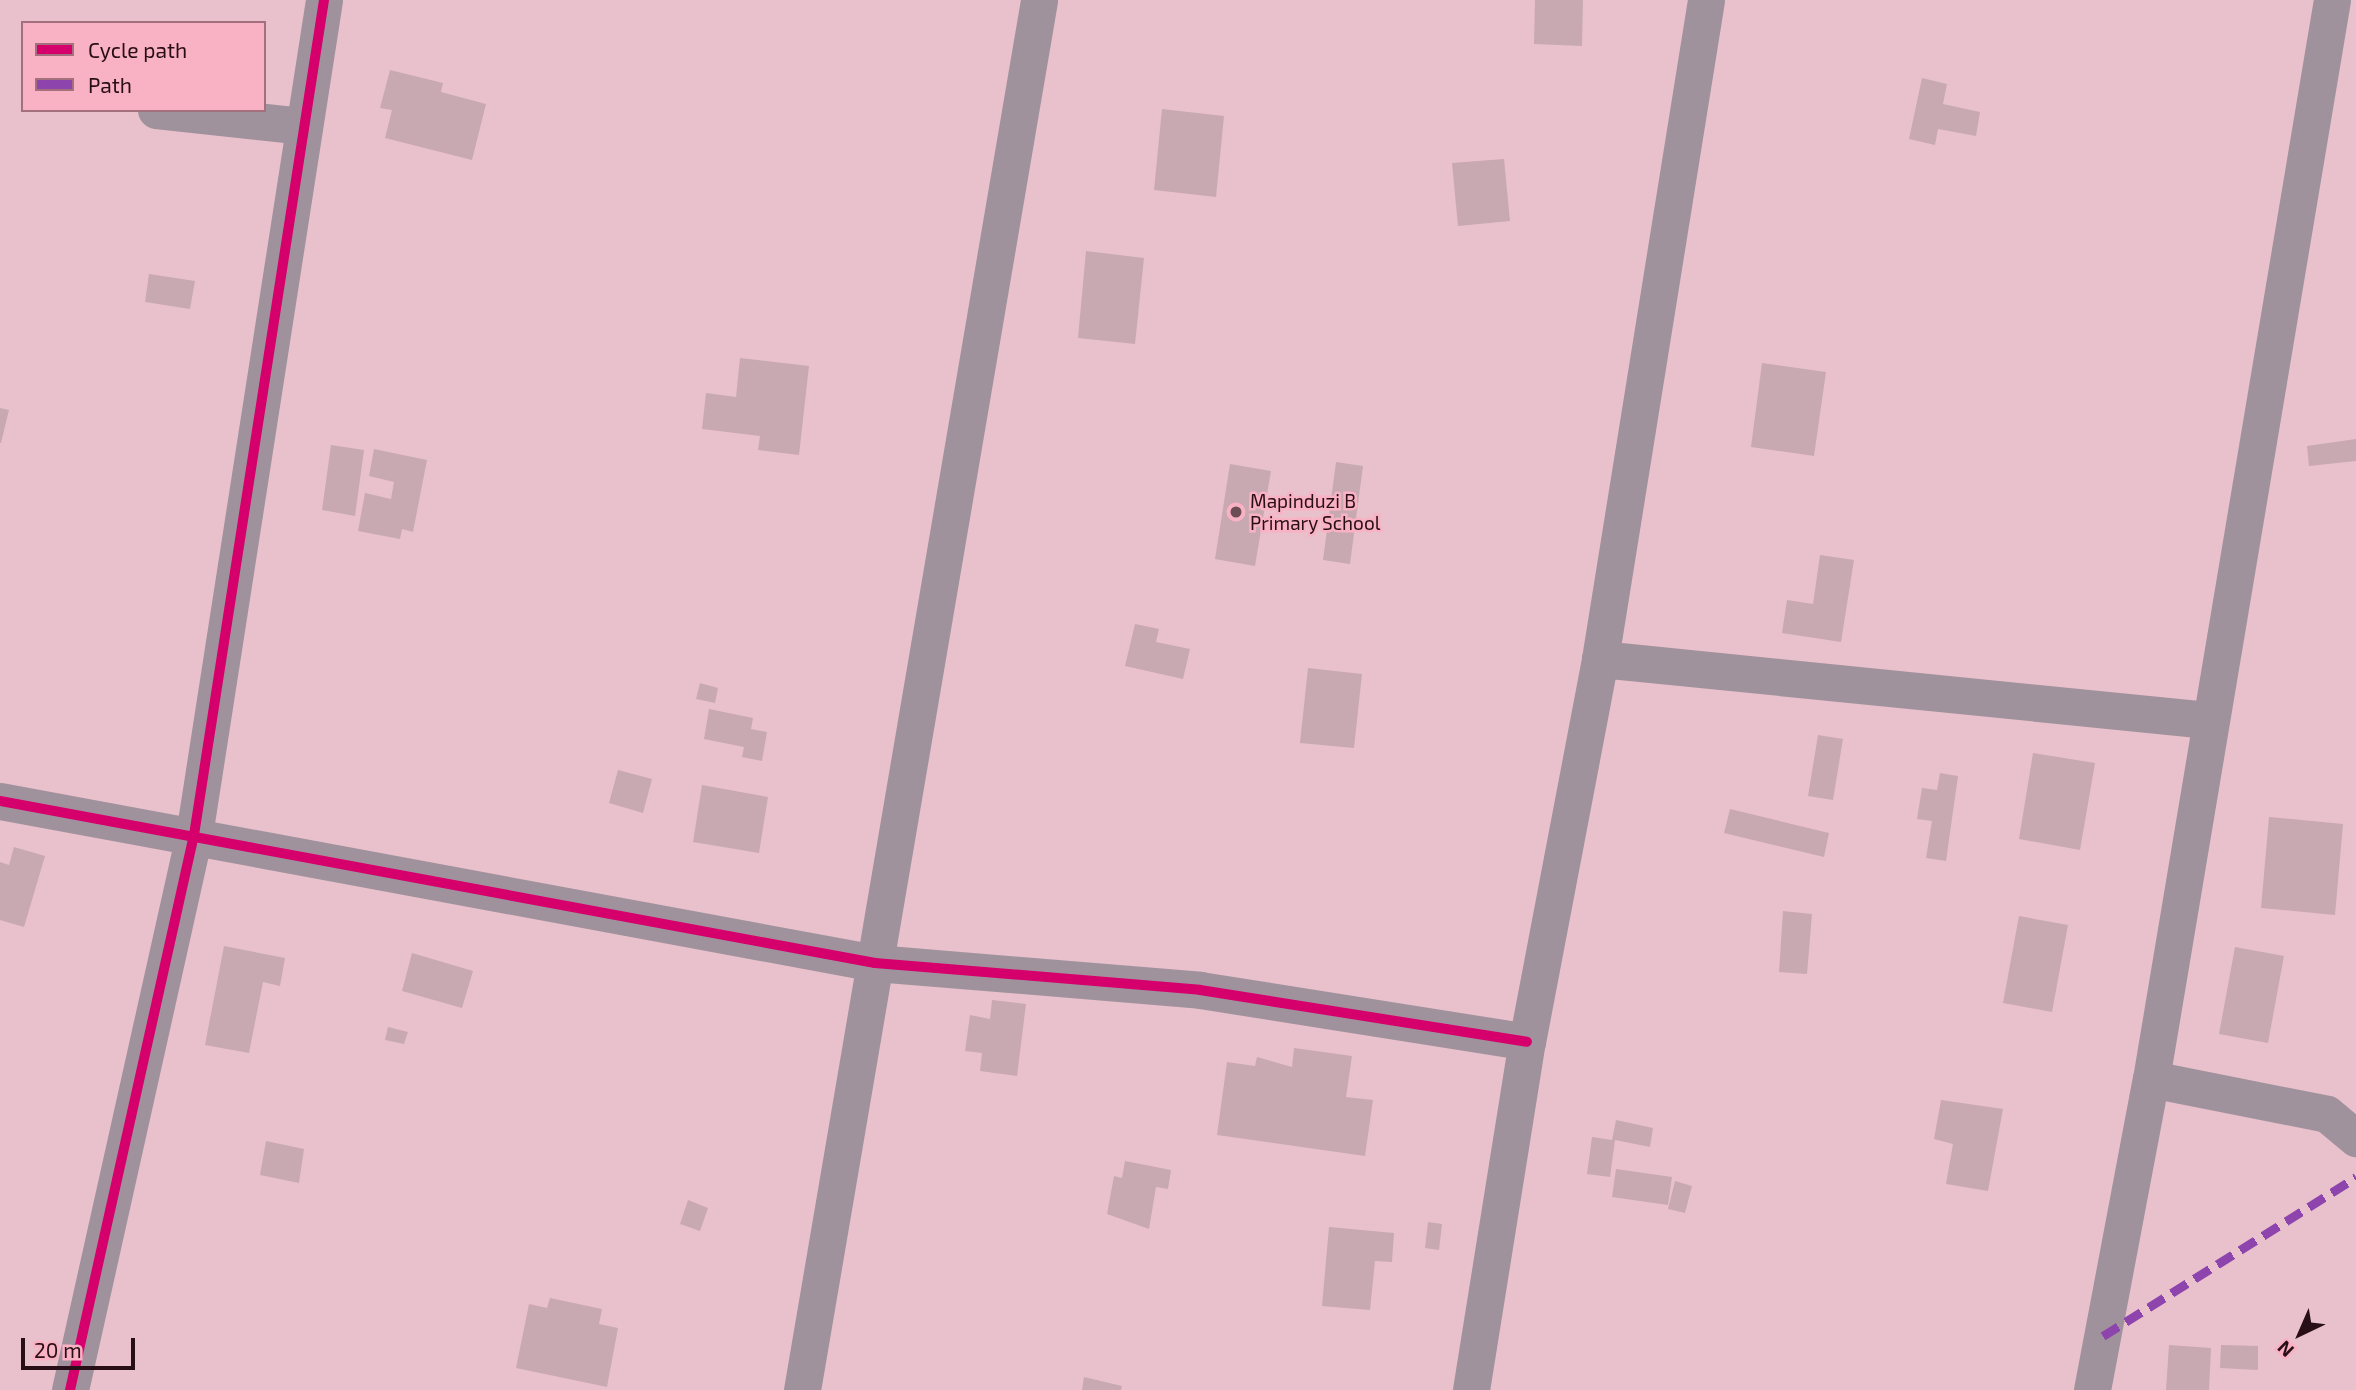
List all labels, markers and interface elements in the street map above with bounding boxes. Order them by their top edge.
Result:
legend [21,21,266,112]
text: Cycle path [88,37,187,62]
text: Path [88,72,132,97]
place label: Mapinduzi B Primary School [1250,490,1381,534]
marker: Mapinduzi B Primary School [1228,504,1244,520]
north arrow [2265,1299,2335,1369]
scale bar [24,1324,138,1368]
text: N [2272,1336,2298,1363]
text: 20 m [34,1337,82,1362]

